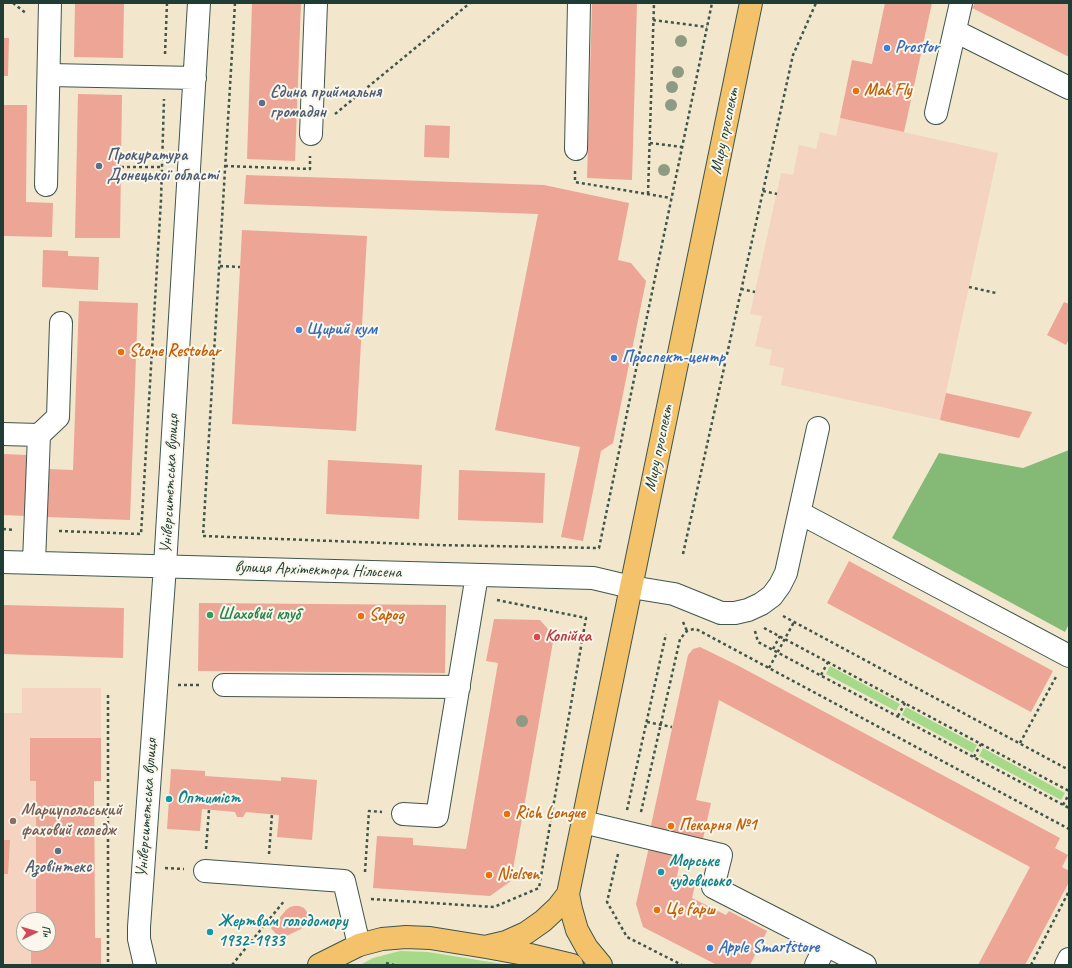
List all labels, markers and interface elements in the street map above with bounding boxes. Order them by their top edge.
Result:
place label: Prostor [895,38,939,58]
marker: Prostor [882,43,892,53]
place label: Mak Fly [864,81,912,101]
place label: Єдина приймальня громадян [270,83,381,123]
street label: Миру проспект [706,86,744,176]
marker: Mak Fly [851,86,861,96]
marker: Єдина приймальня громадян [257,98,267,108]
place label: Прокуратура Донецької області [107,146,218,186]
marker: Прокуратура Донецької області [94,161,104,171]
place label: Щирий кум [307,320,377,340]
marker: Щирий кум [294,325,304,335]
place label: Stone Restobar [129,342,220,362]
marker: Stone Restobar [116,347,126,357]
place label: Проспект-центр [622,348,725,368]
marker: Проспект-центр [609,353,619,363]
street label: Миру проспект [640,403,678,493]
street label: Університетська вулиця [156,414,184,554]
street label: вулиця Архітектора Нільсена [234,557,402,583]
place label: Шаховий клуб [218,605,300,625]
place label: Sapog [369,606,404,626]
marker: Шаховий клуб [205,610,215,620]
marker: Sapog [356,611,366,621]
place label: Копійка [545,627,591,647]
marker: Копійка [532,632,542,642]
street label: Університетська вулиця [132,738,162,878]
place label: Оптиміст [177,789,240,809]
marker: Оптиміст [164,794,174,804]
place label: Мариупольський фаховий коледж [21,801,122,841]
place label: Rich Longue [515,804,585,824]
marker: Rich Longue [502,809,512,819]
marker: Мариупольський фаховий коледж [8,816,18,826]
place label: Пекарня №1 [679,816,757,836]
marker: Пекарня №1 [666,821,676,831]
marker: Азовінтекс [53,846,63,856]
place label: Морське чудовисько [669,852,731,892]
place label: Азовінтекс [25,858,91,878]
place label: Nielsen [497,865,539,885]
marker: Морське чудовисько [656,867,666,877]
marker: Nielsen [484,870,494,880]
place label: Це fарш [665,900,715,920]
marker: Це fарш [652,905,662,915]
north arrow [16,912,56,952]
place label: Жертвам голодомору 1932-1933 [218,912,348,952]
text: Пн [39,925,54,937]
marker: Жертвам голодомору 1932-1933 [205,927,215,937]
place label: Apple Smartstore [718,938,819,958]
marker: Apple Smartstore [705,943,715,953]

